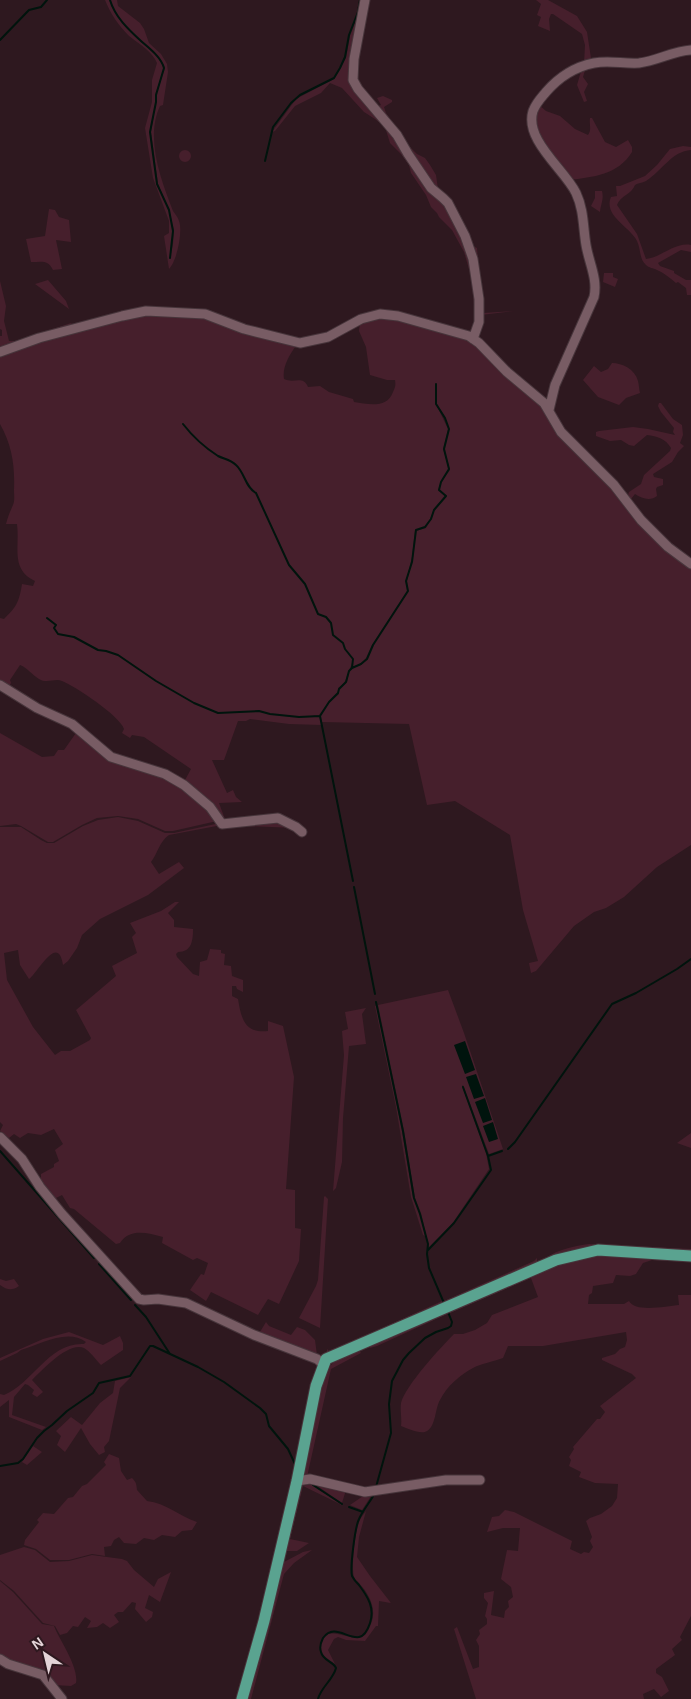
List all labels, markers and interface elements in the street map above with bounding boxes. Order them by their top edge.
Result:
north arrow [20,1629,70,1679]
text: N [29,1634,46,1653]

